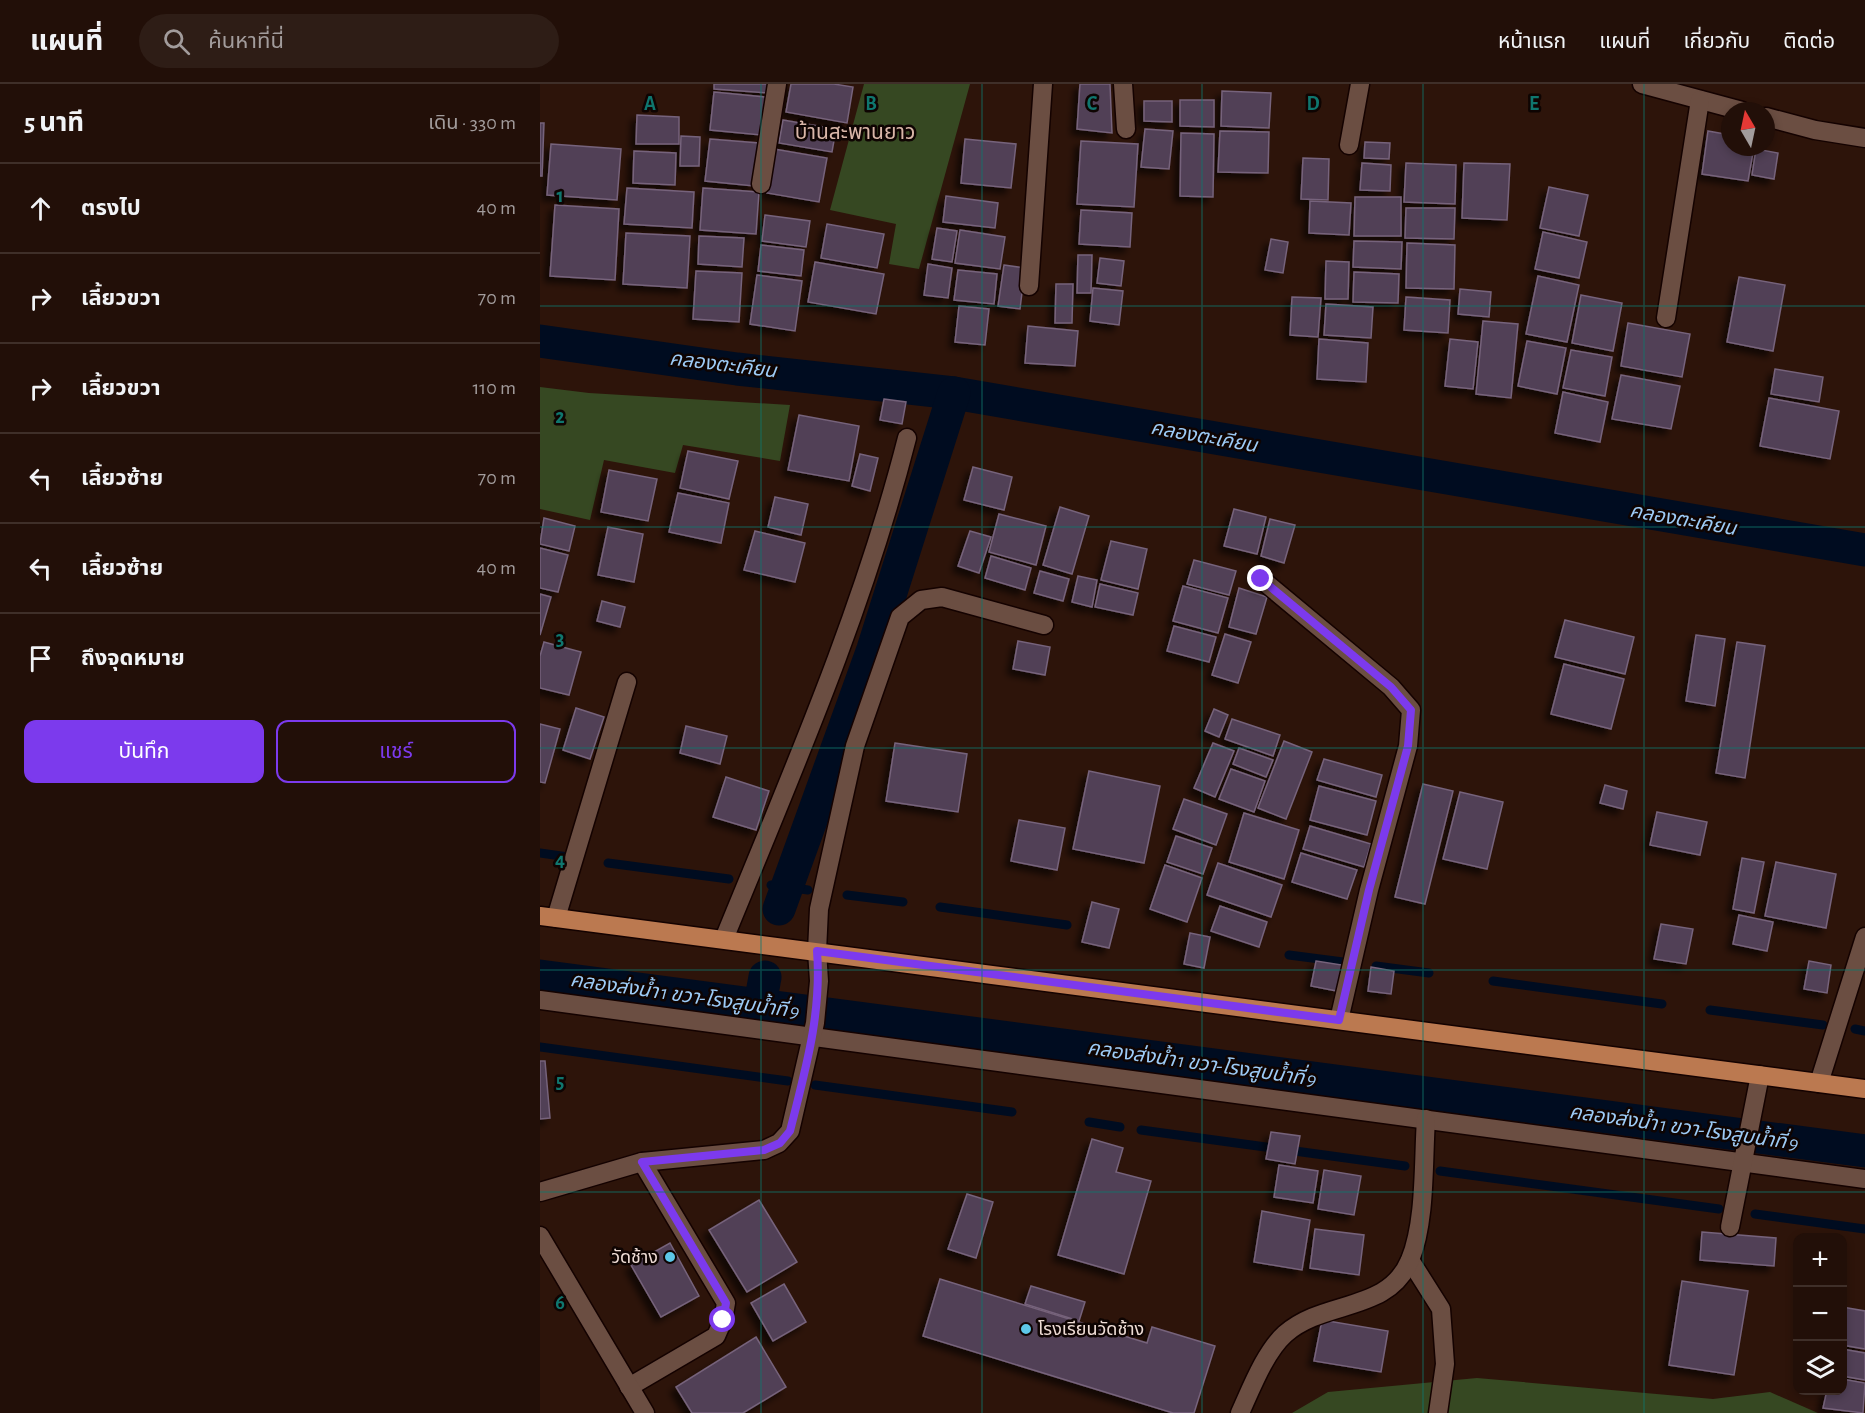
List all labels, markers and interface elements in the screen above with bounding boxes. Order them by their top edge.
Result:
search box [139,14,559,68]
icon: search [160,25,193,58]
text: แผนที่ [30,28,103,56]
text: ค้นหาที่นี่ [208,30,284,52]
text: หน้าแรก [1498,31,1566,52]
text: แผนที่ [1599,31,1650,52]
text: เกี่ยวกับ [1683,31,1750,52]
text: ติดต่อ [1783,31,1835,52]
text: A [644,94,656,114]
text: B [865,94,877,114]
text: C [1087,94,1098,114]
text: D [1306,94,1320,114]
text: E [1529,94,1539,114]
north arrow [1721,102,1775,156]
text: 5 นาที [24,110,84,136]
text: เดิน · 330 m [428,113,516,133]
district label: บ้านสะพานยาว [795,120,915,143]
text: 1 [556,186,564,206]
icon: ahead [24,192,57,225]
text: ตรงไป [81,197,141,219]
text: 40 m [477,198,516,218]
icon: right [24,282,57,315]
text: เลี้ยวขวา [81,287,161,309]
text: 70 m [478,288,516,308]
water label: คลองตะเคียน [668,349,779,382]
icon: right [24,372,57,405]
text: เลี้ยวขวา [81,377,161,399]
text: 110 m [472,378,516,398]
text: 2 [555,407,565,427]
water label: คลองตะเคียน [1149,418,1260,456]
icon: left [24,462,57,495]
text: เลี้ยวซ้าย [81,467,163,489]
text: 70 m [478,468,516,488]
water label: คลองตะเคียน [1628,501,1739,539]
icon: left [24,552,57,585]
text: เลี้ยวซ้าย [81,557,163,579]
text: 40 m [477,558,516,578]
route end [1247,565,1273,591]
text: 3 [556,629,564,649]
icon: arrive [24,642,57,675]
text: ถึงจุดหมาย [81,647,185,669]
button: บันทึก [24,720,264,783]
button: แชร์ [276,720,516,783]
text: 4 [555,850,565,870]
water label: คลองส่งน้ำ 1 ขวา-โรงสูบน้ำที่ 9 [569,965,801,1024]
water label: คลองส่งน้ำ 1 ขวา-โรงสูบน้ำที่ 9 [1086,1033,1318,1092]
text: 5 [556,1072,564,1092]
water label: คลองส่งน้ำ 1 ขวา-โรงสูบน้ำที่ 9 [1568,1097,1800,1156]
map controls [1793,1233,1847,1395]
button: + [1793,1233,1847,1287]
place label: วัดช้าง [611,1247,658,1267]
marker: วัดช้าง [663,1250,677,1264]
button: − [1793,1287,1847,1341]
text: 6 [555,1293,565,1313]
route start [709,1306,735,1332]
place label: โรงเรียนวัดช้าง [1038,1319,1144,1339]
marker: โรงเรียนวัดช้าง [1019,1322,1033,1336]
button: layers [1793,1341,1847,1395]

